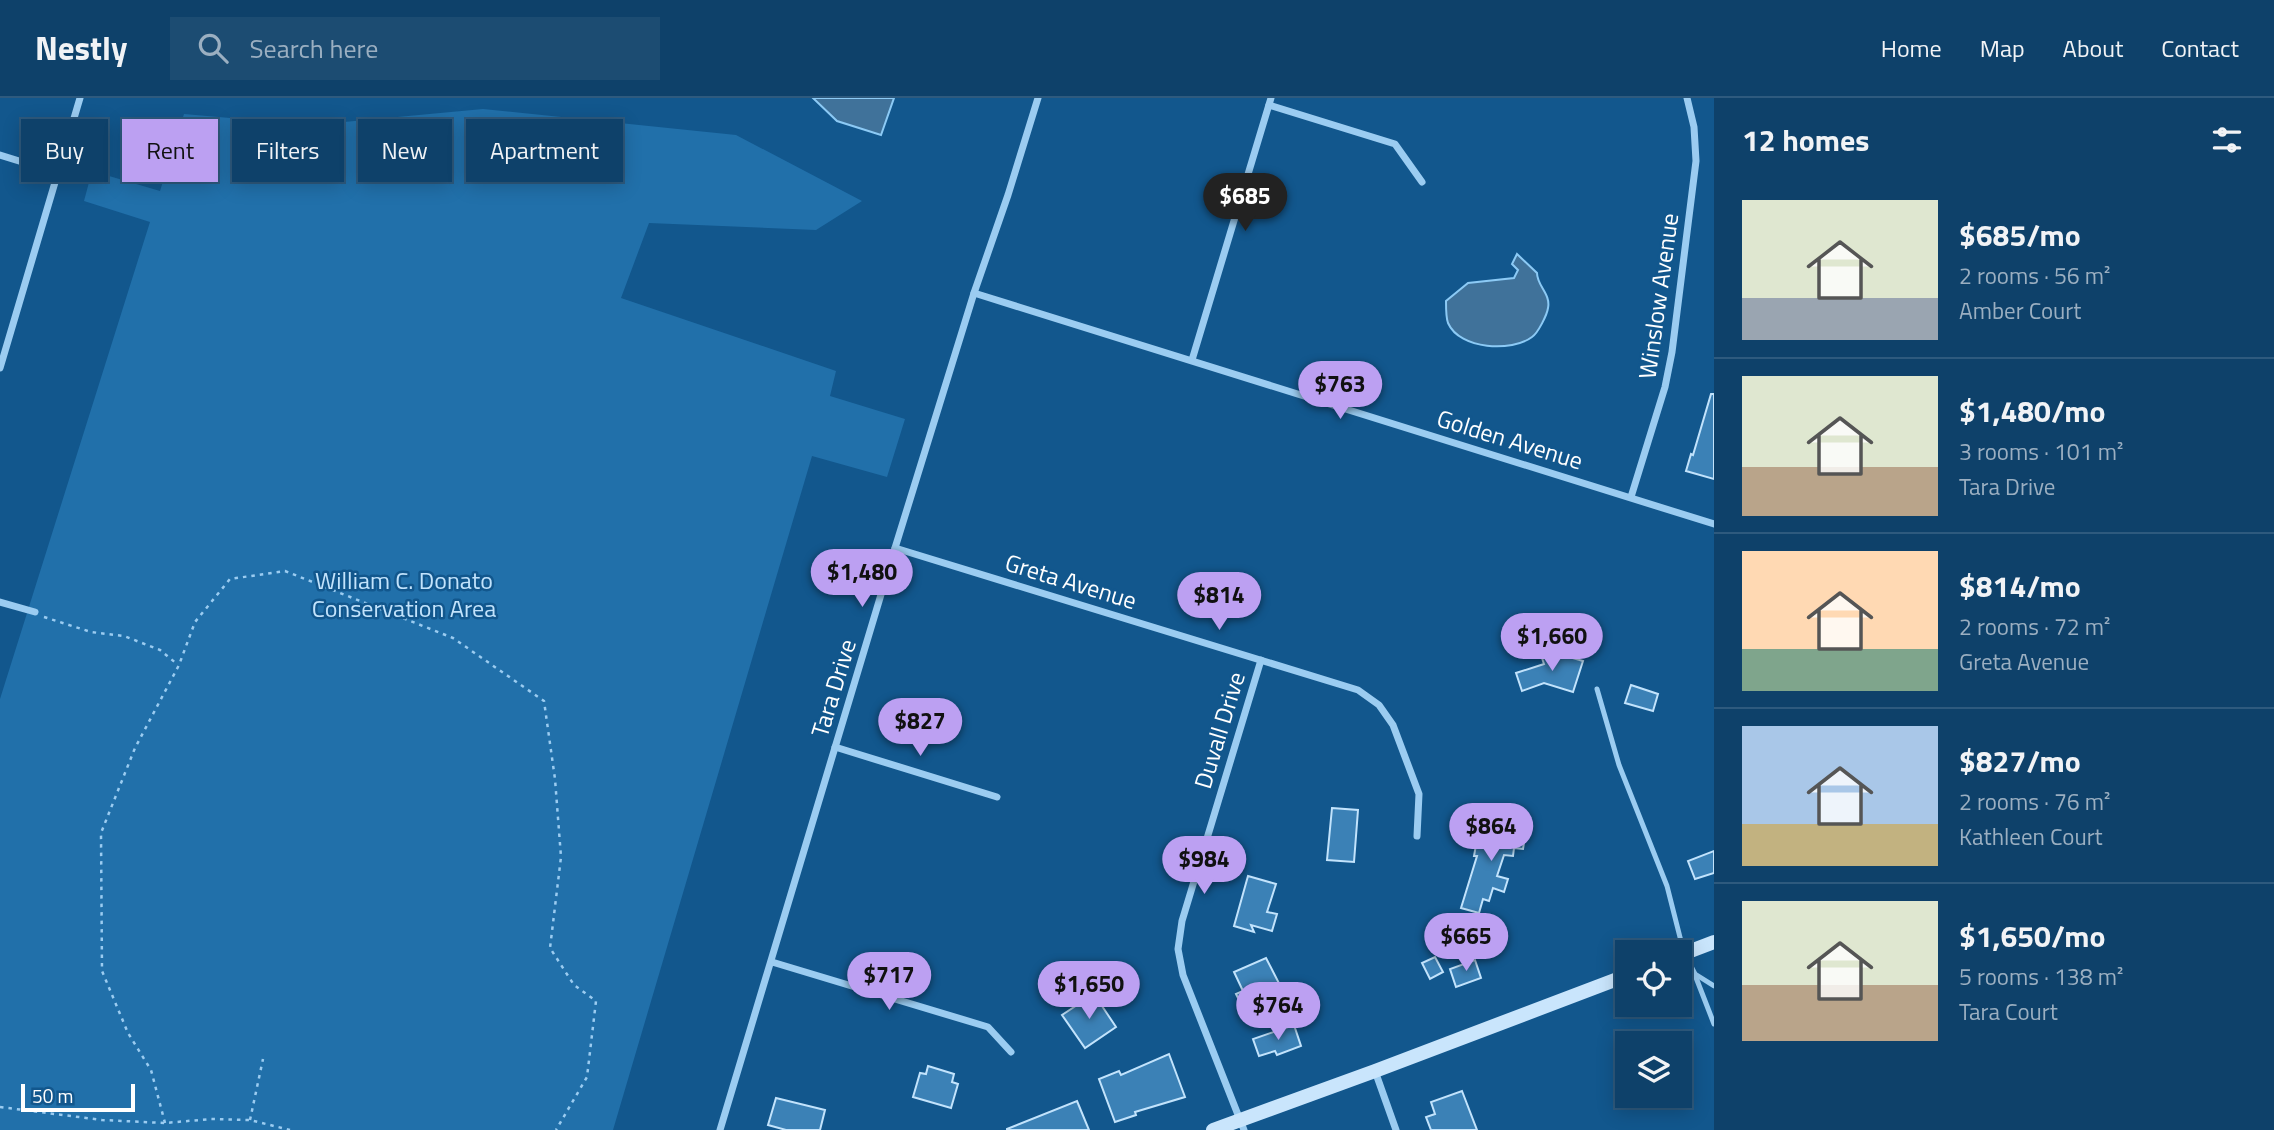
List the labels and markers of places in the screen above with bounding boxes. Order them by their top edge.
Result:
pin: $685 [1204,174,1286,233]
pin: $763 [1299,362,1381,421]
pin: $1,480 [805,550,919,609]
pin: $814 [1178,573,1260,632]
pin: $1,660 [1495,614,1609,673]
pin: $827 [879,698,961,758]
pin: $864 [1450,804,1532,863]
pin: $984 [1163,836,1245,896]
pin: $665 [1425,914,1507,973]
pin: $717 [848,953,930,1012]
pin: $1,650 [1032,962,1146,1021]
pin: $764 [1237,982,1319,1042]

